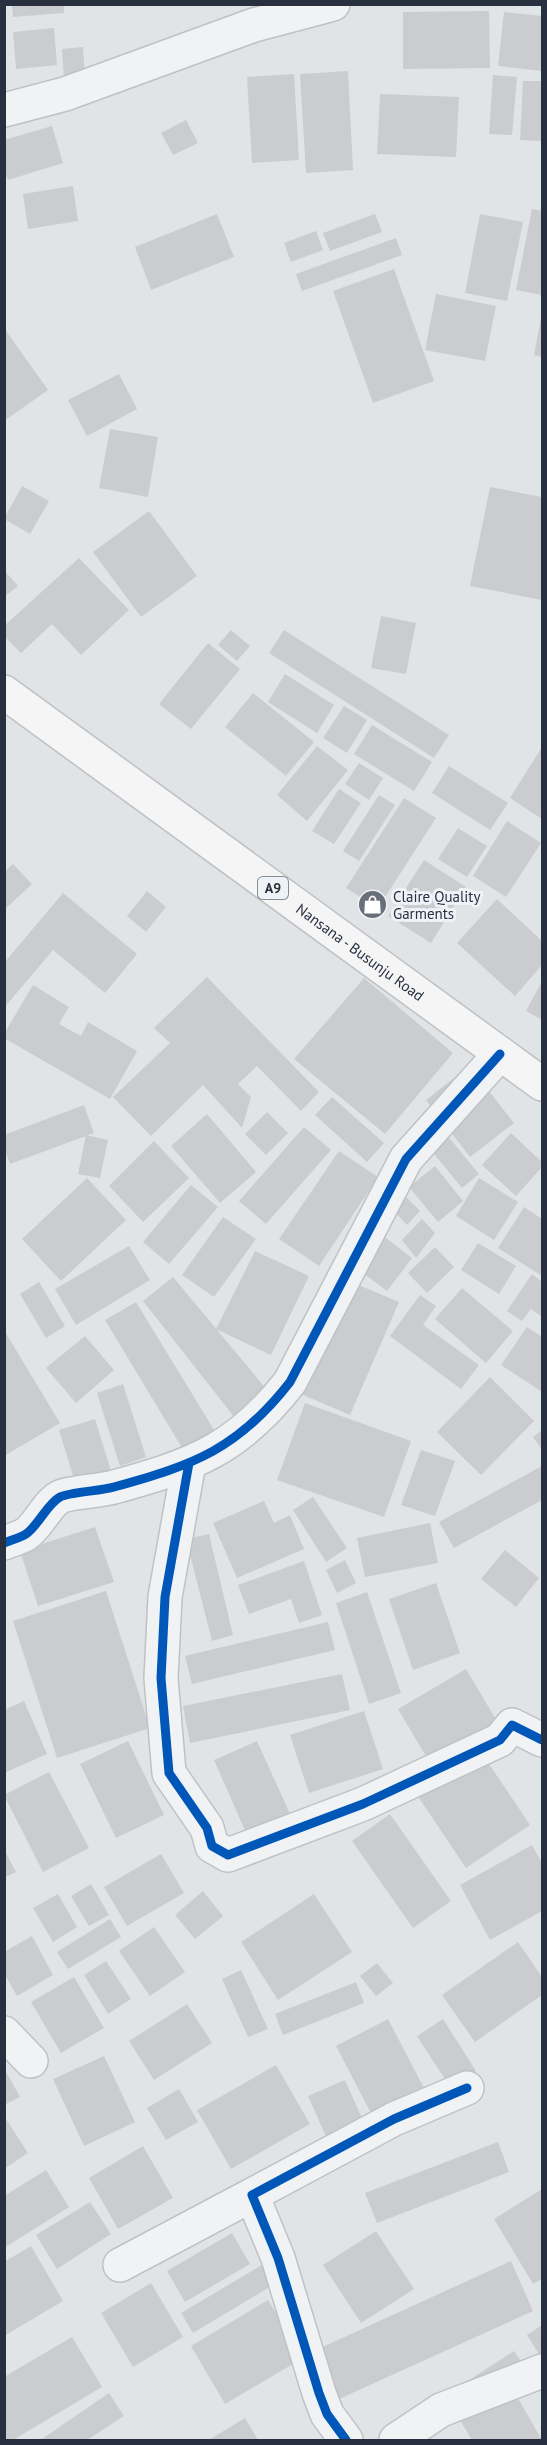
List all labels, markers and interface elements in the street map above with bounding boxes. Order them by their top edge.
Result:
road number: A9 [258,877,288,899]
place label: Claire Quality Garments [393,887,480,923]
shop icon: Claire Quality Garments [356,889,388,921]
street label: Nansana - Busunju Road [293,899,428,1005]

